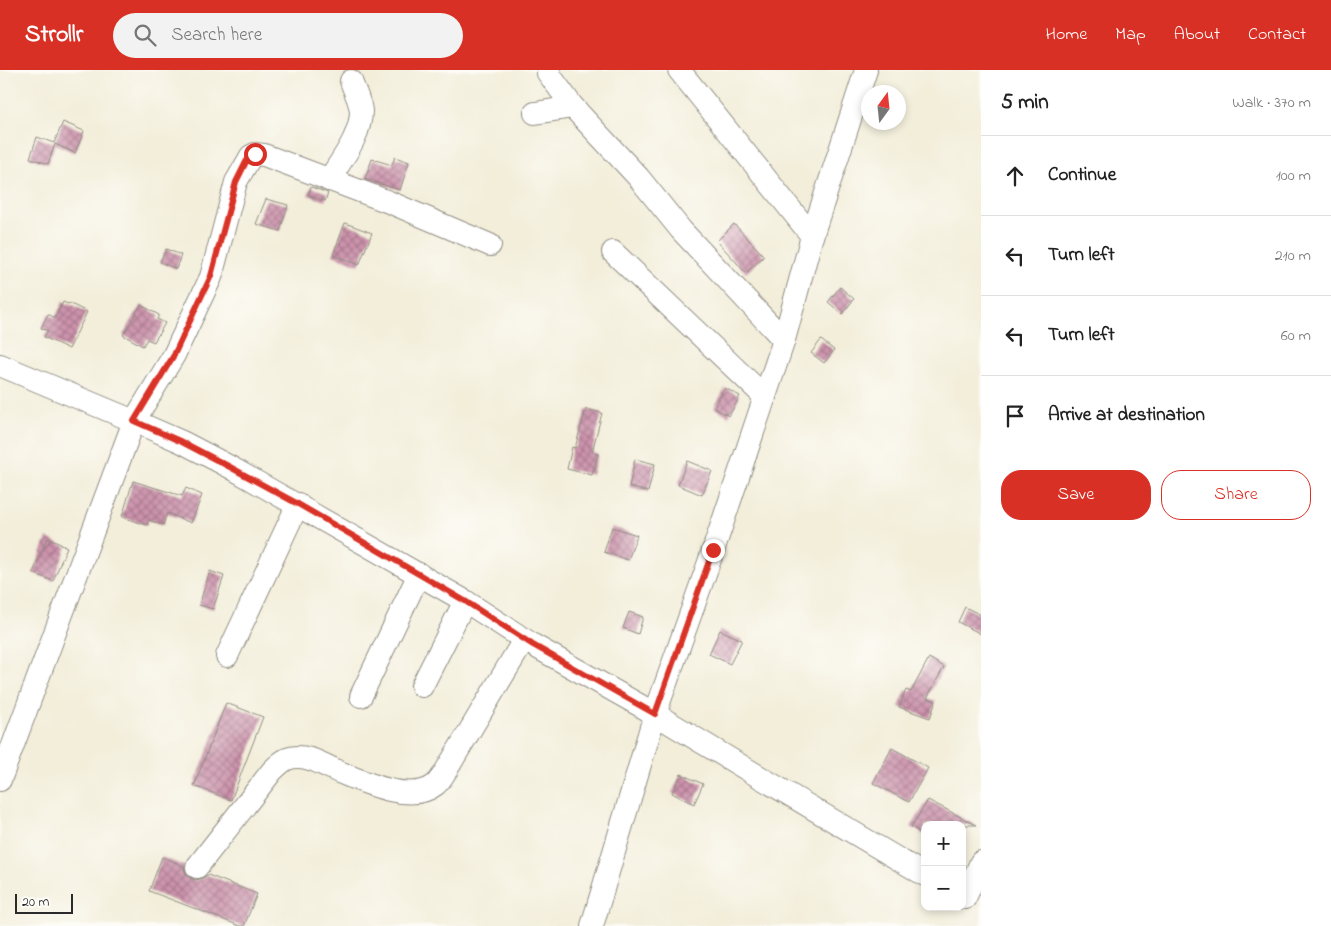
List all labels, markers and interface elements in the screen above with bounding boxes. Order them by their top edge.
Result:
search box [113,13,463,58]
text: Strollr [25,18,83,53]
icon: search [131,21,159,49]
text: Search here [171,22,262,49]
text: Home [1046,22,1087,48]
text: Map [1115,22,1146,48]
text: About [1174,22,1220,48]
text: Contact [1248,22,1306,48]
north arrow [861,85,906,130]
text: 5 min [1001,88,1049,118]
text: Walk · 370 m [1232,91,1311,115]
route start [244,143,267,166]
icon: ahead [1001,162,1029,190]
text: Continue [1048,162,1116,189]
text: 100 m [1276,164,1311,188]
icon: left [1001,242,1029,270]
text: Turn left [1048,242,1115,269]
text: 210 m [1275,244,1311,268]
icon: left [1001,322,1029,350]
text: Turn left [1048,322,1115,349]
text: 60 m [1281,324,1311,348]
icon: arrive [1001,402,1029,430]
text: Arrive at destination [1048,402,1205,429]
button: Save [1001,470,1151,520]
button: Share [1161,470,1311,520]
route end [702,539,725,562]
map controls [921,821,966,911]
button: + [921,821,966,866]
button: − [921,866,966,911]
scale bar [15,891,72,914]
text: 20 m [22,892,49,913]

